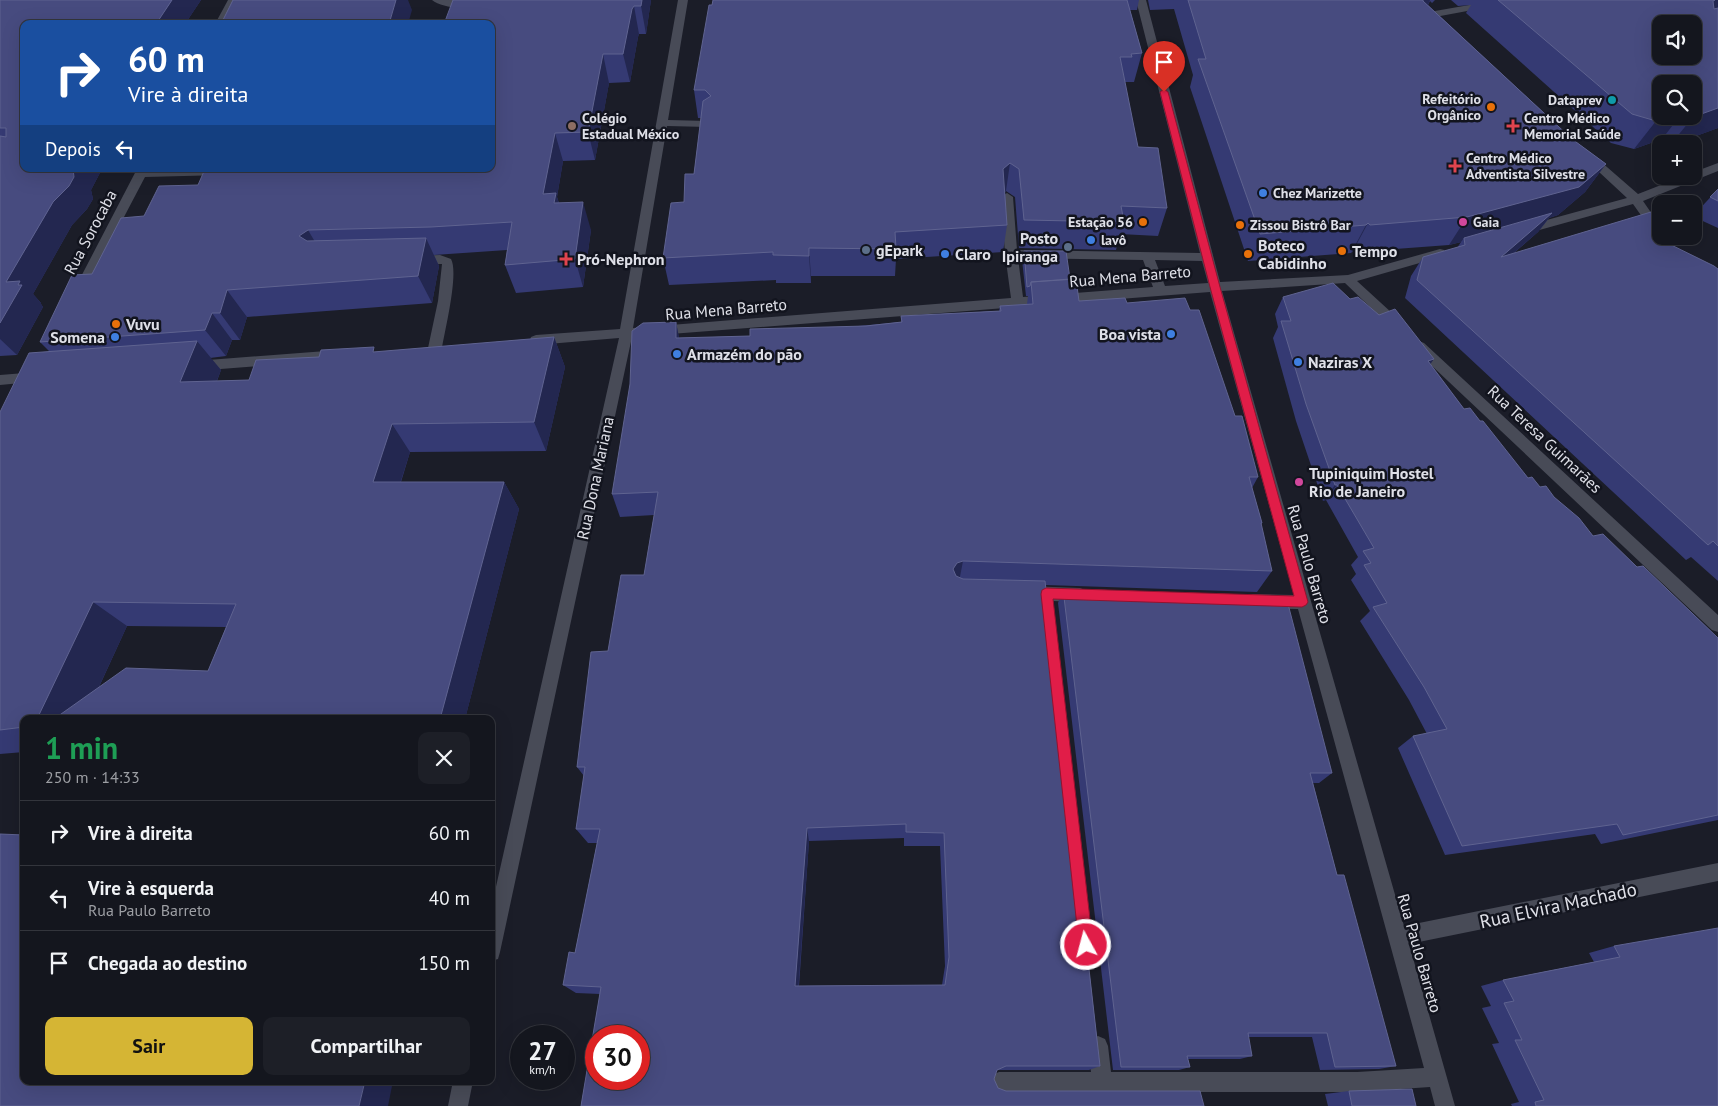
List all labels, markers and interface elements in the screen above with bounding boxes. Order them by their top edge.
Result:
map controls [1652,15,1702,245]
button: sound [1652,15,1702,65]
text: 60 m [128,36,205,82]
icon: right [45,40,110,105]
pin [1143,41,1185,92]
icon: arrive [1150,48,1178,76]
button: search [1652,75,1702,125]
text: Vire à direita [128,80,248,108]
place label: Refeitório Orgânico [1422,90,1481,124]
place label: Dataprev [1548,91,1602,109]
marker: Dataprev [1606,94,1618,106]
marker: Refeitório Orgânico [1485,101,1497,113]
place label: Colégio Estadual México [582,109,680,143]
place label: Centro Médico Memorial Saúde [1524,109,1621,143]
marker: Centro Médico Memorial Saúde [1506,119,1520,133]
marker: Colégio Estadual México [566,120,578,132]
icon: left [111,135,139,163]
button: + [1652,135,1702,185]
text: Depois [45,137,101,161]
place label: Centro Médico Adventista Silvestre [1466,149,1585,183]
marker: Centro Médico Adventista Silvestre [1448,159,1462,173]
place label: Chez Marizette [1273,184,1362,202]
street label: Rua Sorocaba [59,186,121,278]
marker: Chez Marizette [1257,187,1269,199]
button: − [1652,195,1702,245]
place label: Estação 56 [1068,213,1133,231]
place label: Gaia [1473,213,1499,231]
marker: Estação 56 [1137,216,1149,228]
place label: Zissou Bistrô Bar [1250,216,1351,234]
marker: Gaia [1457,216,1469,228]
marker: Zissou Bistrô Bar [1234,219,1246,231]
place label: Posto Ipiranga [1002,228,1058,266]
place label: lavô [1101,231,1127,249]
marker: lavô [1085,234,1097,246]
place label: Boteco Cabidinho [1258,235,1327,273]
place label: gEpark [876,240,923,260]
marker: Posto Ipiranga [1062,241,1074,253]
place label: Tempo [1352,241,1398,261]
marker: gEpark [860,244,872,256]
place label: Claro [955,244,991,264]
marker: Tempo [1336,245,1348,257]
marker: Claro [939,248,951,260]
marker: Boteco Cabidinho [1242,248,1254,260]
place label: Pró-Nephron [577,249,665,269]
marker: Pró-Nephron [559,252,573,266]
street label: Rua Mena Barreto [1068,261,1192,291]
street label: Rua Mena Barreto [664,294,788,324]
place label: Vuvu [125,314,160,334]
marker: Vuvu [110,318,122,330]
place label: Boa vista [1099,324,1161,344]
place label: Somena [50,327,105,347]
marker: Boa vista [1165,328,1177,340]
marker: Somena [109,331,121,343]
place label: Armazém do pão [687,344,802,364]
marker: Armazém do pão [671,348,683,360]
place label: Naziras X [1308,352,1372,372]
marker: Naziras X [1292,356,1304,368]
street label: Rua Teresa Guimarães [1484,381,1607,497]
street label: Rua Dona Mariana [572,415,618,541]
place label: Tupiniquim Hostel Rio de Janeiro [1309,463,1434,501]
marker: Tupiniquim Hostel Rio de Janeiro [1293,476,1305,488]
street label: Rua Paulo Barreto [1283,502,1337,626]
text: 1 min [45,728,118,767]
button: close [418,732,470,784]
text: 250 m · 14:33 [45,767,140,787]
icon: right [45,819,73,847]
text: Vire à direita [88,821,193,845]
text: 60 m [429,821,470,845]
text: Vire à esquerda [88,876,214,900]
street label: Rua Elvira Machado [1477,877,1639,933]
icon: left [45,884,73,912]
text: 40 m [429,886,470,910]
street label: Rua Paulo Barreto [1393,891,1447,1015]
text: Rua Paulo Barreto [88,900,211,920]
position arrow [1059,918,1111,970]
icon: arrive [45,949,73,977]
text: Chegada ao destino [88,951,247,975]
text: 150 m [418,951,470,975]
button: Sair [45,1017,253,1075]
button: Compartilhar [263,1017,470,1075]
speed limit sign: 30 [585,1025,650,1090]
text: 27 [528,1035,557,1067]
text: km/h [529,1062,556,1077]

